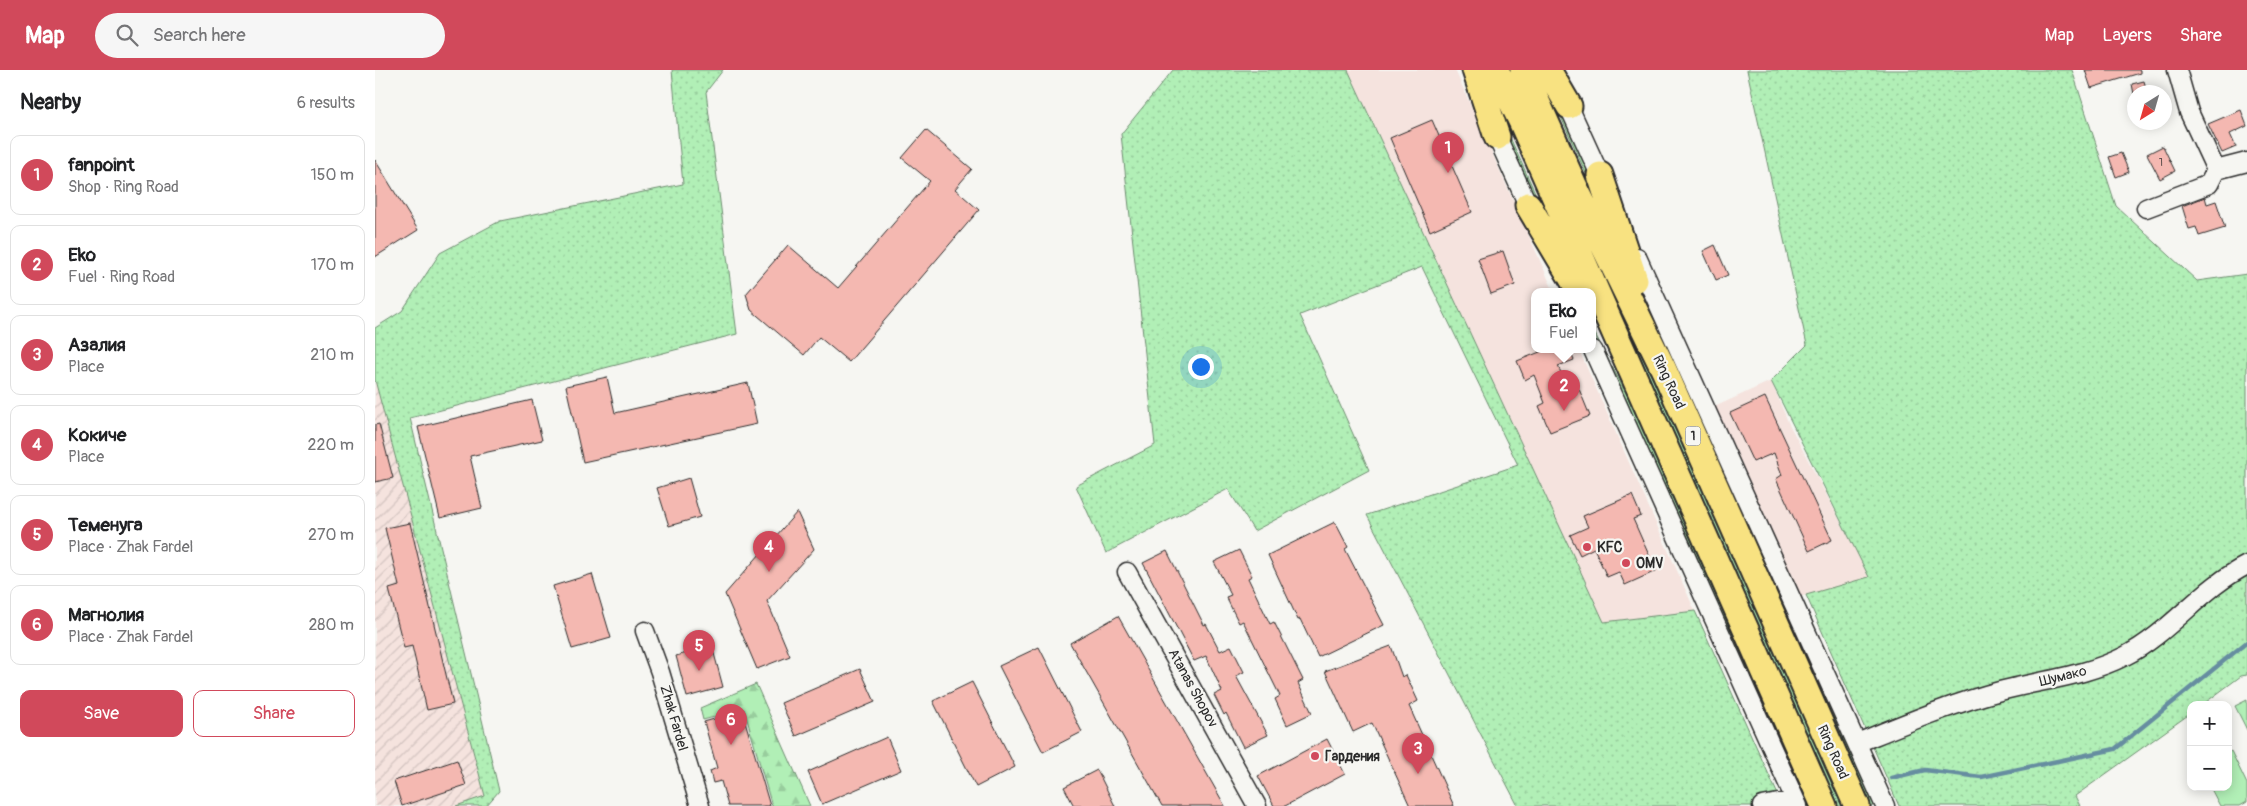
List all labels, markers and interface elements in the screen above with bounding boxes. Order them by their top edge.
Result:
search box [95,13,445,58]
text: Map [25,21,65,50]
icon: search [113,21,141,49]
text: Search here [153,23,246,47]
text: Map [2045,24,2074,47]
text: Layers [2102,24,2152,47]
text: Share [2180,24,2222,47]
north arrow [2127,85,2172,130]
text: Nearby [20,89,81,116]
text: 6 results [297,93,355,113]
pin: 1 [1432,132,1464,173]
text: fanpoint [68,153,135,177]
house number: 1 [2159,156,2163,169]
text: 1 [34,165,40,185]
text: 150 m [310,165,354,185]
text: Shop · Ring Road [68,177,179,197]
text: Eko [68,243,96,267]
text: 2 [33,255,41,275]
text: 170 m [311,255,354,275]
text: Fuel · Ring Road [68,267,175,287]
popup [1531,288,1596,353]
text: Eko [1549,299,1577,323]
text: Fuel [1549,323,1578,343]
text: Азалия [68,333,126,357]
text: 3 [33,345,41,365]
text: 210 m [310,345,354,365]
street label: Ring Road [1649,352,1689,412]
your location [1188,354,1214,380]
text: Place [68,357,104,377]
pin: 2 [1548,370,1580,411]
text: Кокиче [68,423,126,447]
road number: 1 [1685,426,1701,446]
text: 4 [32,435,42,455]
text: 220 m [308,435,354,455]
text: Place [68,447,104,467]
text: Теменуга [68,513,143,537]
text: 5 [33,525,41,545]
text: 270 m [308,525,354,545]
pin: 4 [753,531,785,572]
text: Place · Zhak Fardel [68,537,193,557]
place label: KFC [1597,539,1623,556]
marker: KFC [1581,541,1593,553]
place label: OMV [1636,555,1663,572]
marker: OMV [1620,557,1632,569]
text: Магнолия [68,603,144,627]
text: 6 [32,615,42,635]
text: 280 m [308,615,354,635]
text: Place · Zhak Fardel [68,627,193,647]
pin: 5 [683,630,715,671]
street label: Atanas Shopov [1164,646,1222,730]
street label: Шумако [2038,662,2089,690]
street label: Zhak Fardel [657,683,691,753]
button: Save [20,690,183,737]
button: Share [193,690,355,737]
map controls [2187,701,2232,791]
button: + [2187,701,2232,746]
pin: 6 [715,704,747,745]
street label: Ring Road [1814,722,1853,782]
pin: 3 [1402,733,1434,774]
button: − [2187,746,2232,791]
place label: Гардения [1325,748,1380,765]
marker: Гардения [1309,750,1321,762]

